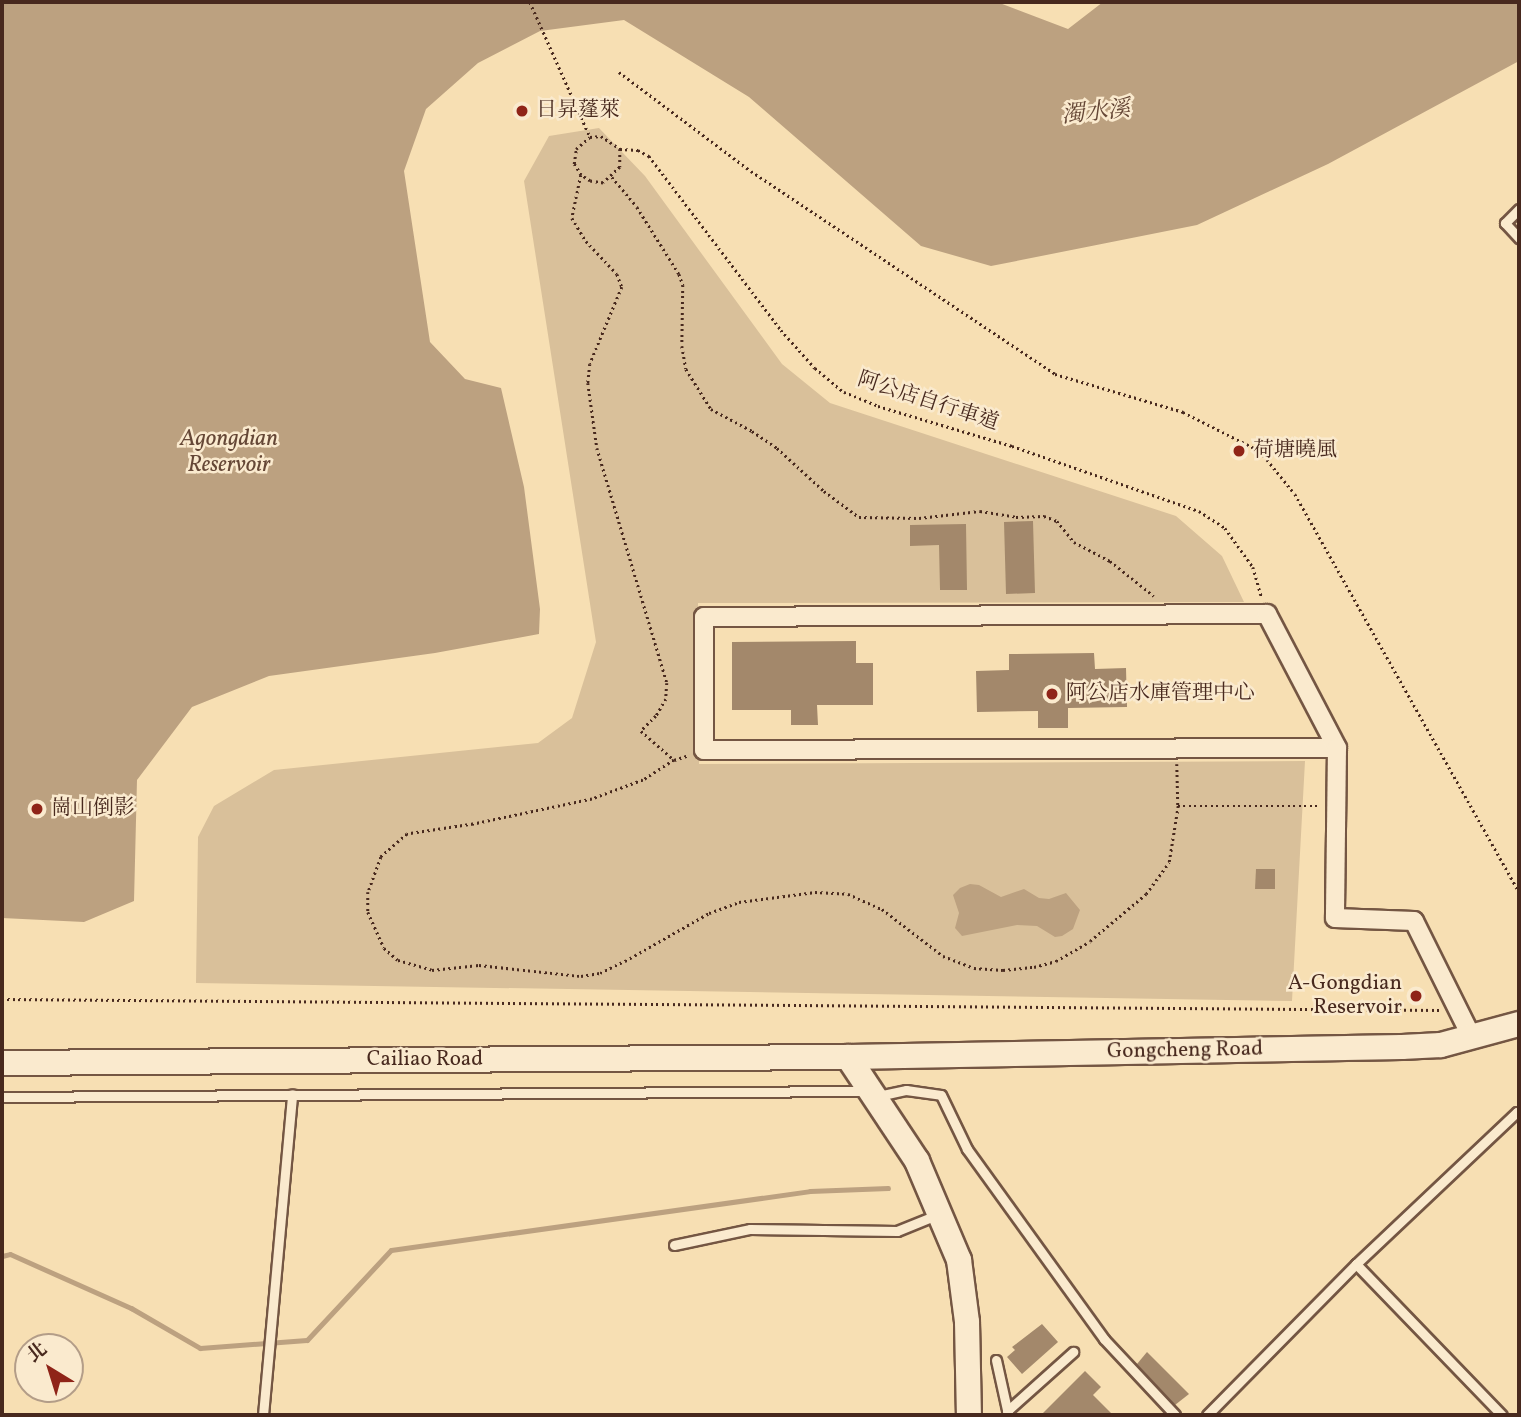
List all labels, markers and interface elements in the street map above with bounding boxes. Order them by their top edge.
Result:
water label: 濁水溪 [1060,96,1132,130]
place label: 日昇蓬萊 [536,98,620,124]
marker: 日昇蓬萊 [514,103,530,119]
street label: 阿公店自行車道 [854,367,1002,437]
water label: Agongdian Reservoir [180,425,278,479]
place label: 荷塘曉風 [1253,438,1337,464]
marker: 荷塘曉風 [1231,443,1247,459]
place label: 阿公店水庫管理中心 [1066,681,1255,707]
marker: 阿公店水庫管理中心 [1044,686,1060,702]
place label: 崗山倒影 [51,796,135,822]
marker: 崗山倒影 [29,801,45,817]
place label: A-Gongdian Reservoir [1288,971,1402,1021]
marker: A-Gongdian Reservoir [1408,988,1424,1004]
street label: Gongcheng Road [1107,1037,1263,1065]
street label: Cailiao Road [367,1047,483,1073]
north arrow [14,1333,84,1403]
text: 北 [22,1337,53,1369]

